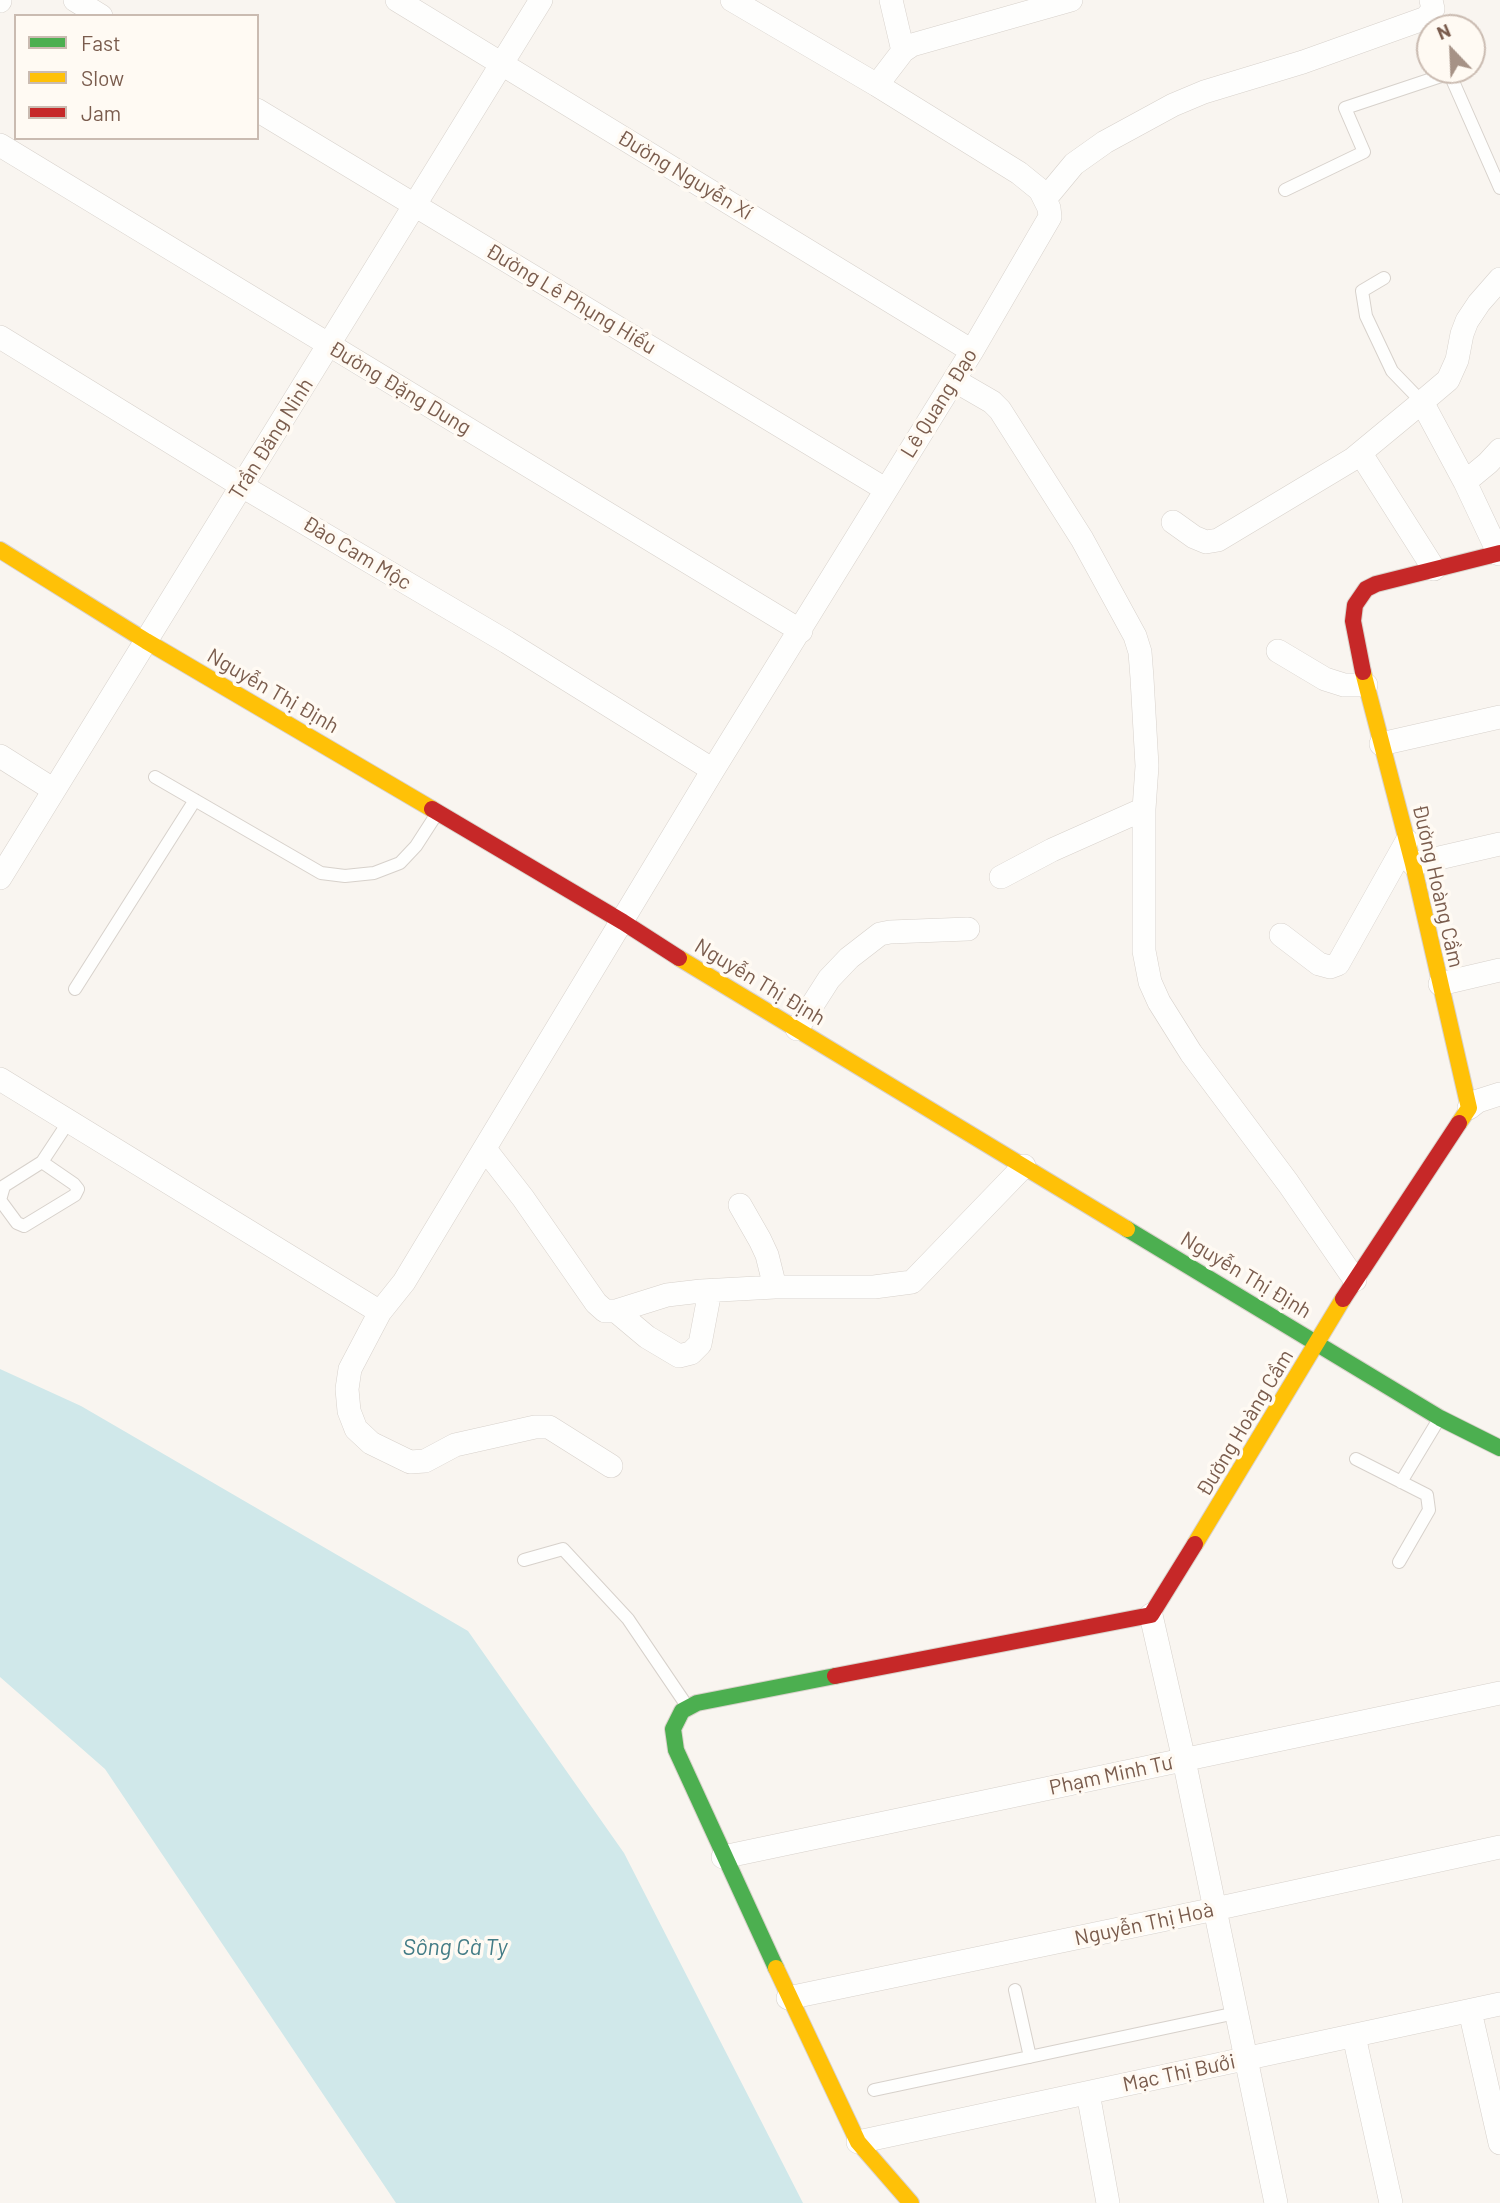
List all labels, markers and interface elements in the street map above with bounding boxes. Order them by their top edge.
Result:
legend [14,14,259,140]
north arrow [1416,14,1486,84]
text: N [1433,18,1454,44]
text: Fast [81,30,121,55]
text: Slow [81,65,124,90]
text: Jam [81,100,121,125]
street label: Đường Nguyễn Xí [613,125,757,225]
street label: Đường Lê Phụng Hiểu [481,238,661,360]
street label: Đường Đặng Dung [324,336,476,440]
street label: Lê Quang Đạo [895,344,983,462]
street label: Trần Đăng Ninh [224,374,318,504]
street label: Đào Cam Mộc [298,511,416,595]
street label: Nguyễn Thị Định [203,643,343,739]
street label: Đường Hoàng Cầm [1407,802,1469,970]
street label: Nguyễn Thị Định [690,933,830,1031]
street label: Nguyễn Thị Định [1176,1226,1316,1324]
street label: Đường Hoàng Cầm [1191,1345,1299,1501]
street label: Phạm Minh Tư [1047,1750,1175,1800]
street label: Nguyễn Thị Hoà [1072,1897,1216,1951]
water label: Sông Cà Ty [403,1933,507,1961]
street label: Mạc Thị Bưởi [1120,2049,1238,2097]

